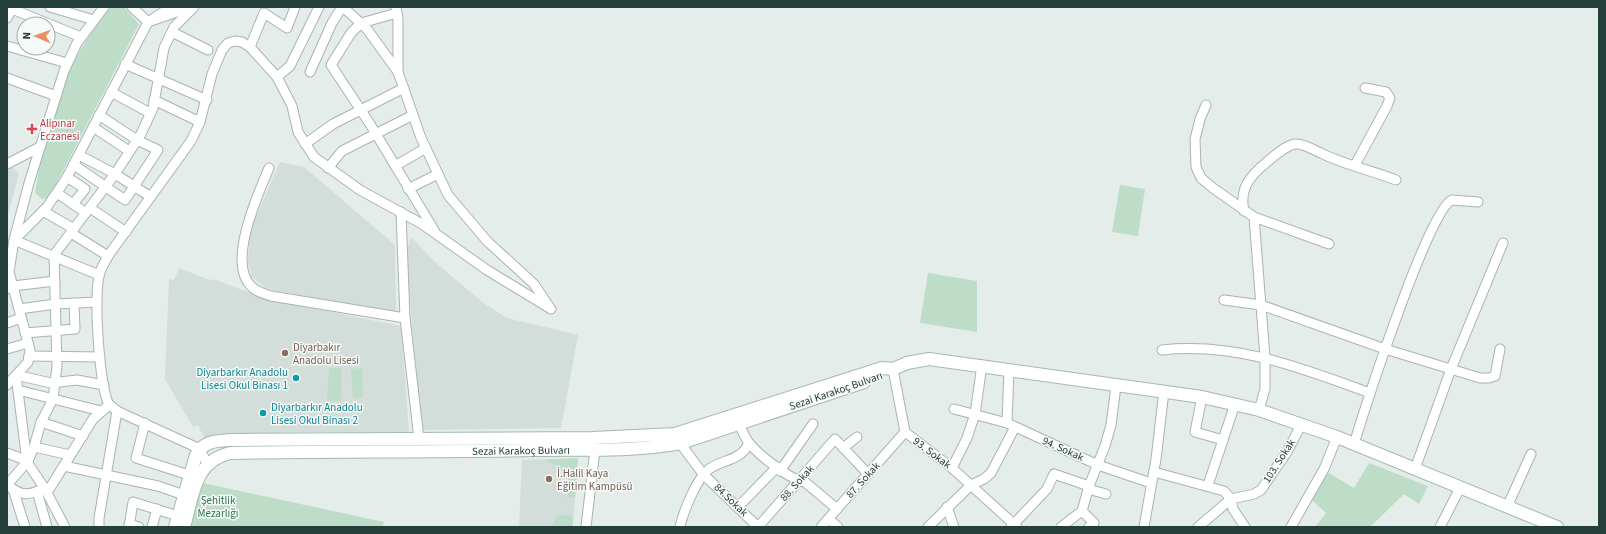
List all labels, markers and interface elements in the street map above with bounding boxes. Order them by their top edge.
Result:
north arrow [16,16,56,56]
text: N [19,32,34,40]
place label: Alipınar Eczanesi [40,116,79,144]
marker: Alipınar Eczanesi [27,124,37,134]
place label: Diyarbakır Anadolu Lisesi [293,340,359,368]
marker: Diyarbakır Anadolu Lisesi [280,348,290,358]
place label: Diyarbarkır Anadolu Lisesi Okul Binası 1 [196,365,288,393]
street label: Sezai Karakoç Bulvarı [787,368,885,414]
marker: Diyarbarkır Anadolu Lisesi Okul Binası 1 [291,373,301,383]
place label: Diyarbarkır Anadolu Lisesi Okul Binası 2 [271,400,363,428]
marker: Diyarbarkır Anadolu Lisesi Okul Binası 2 [258,408,268,418]
street label: 94. Sokak [1040,433,1087,465]
street label: 93. Sokak [910,434,955,473]
street label: 103. Sokak [1259,436,1299,486]
street label: Sezai Karakoç Bulvarı [472,442,570,458]
street label: 87. Sokak [843,458,884,501]
street label: 88. Sokak [777,461,818,504]
place label: İ.Halil Kaya Eğitim Kampüsü [557,466,633,494]
marker: İ.Halil Kaya Eğitim Kampüsü [544,474,554,484]
street label: 84.Sokak [711,480,752,520]
park label: Şehitlik Mezarlığı [197,493,239,521]

